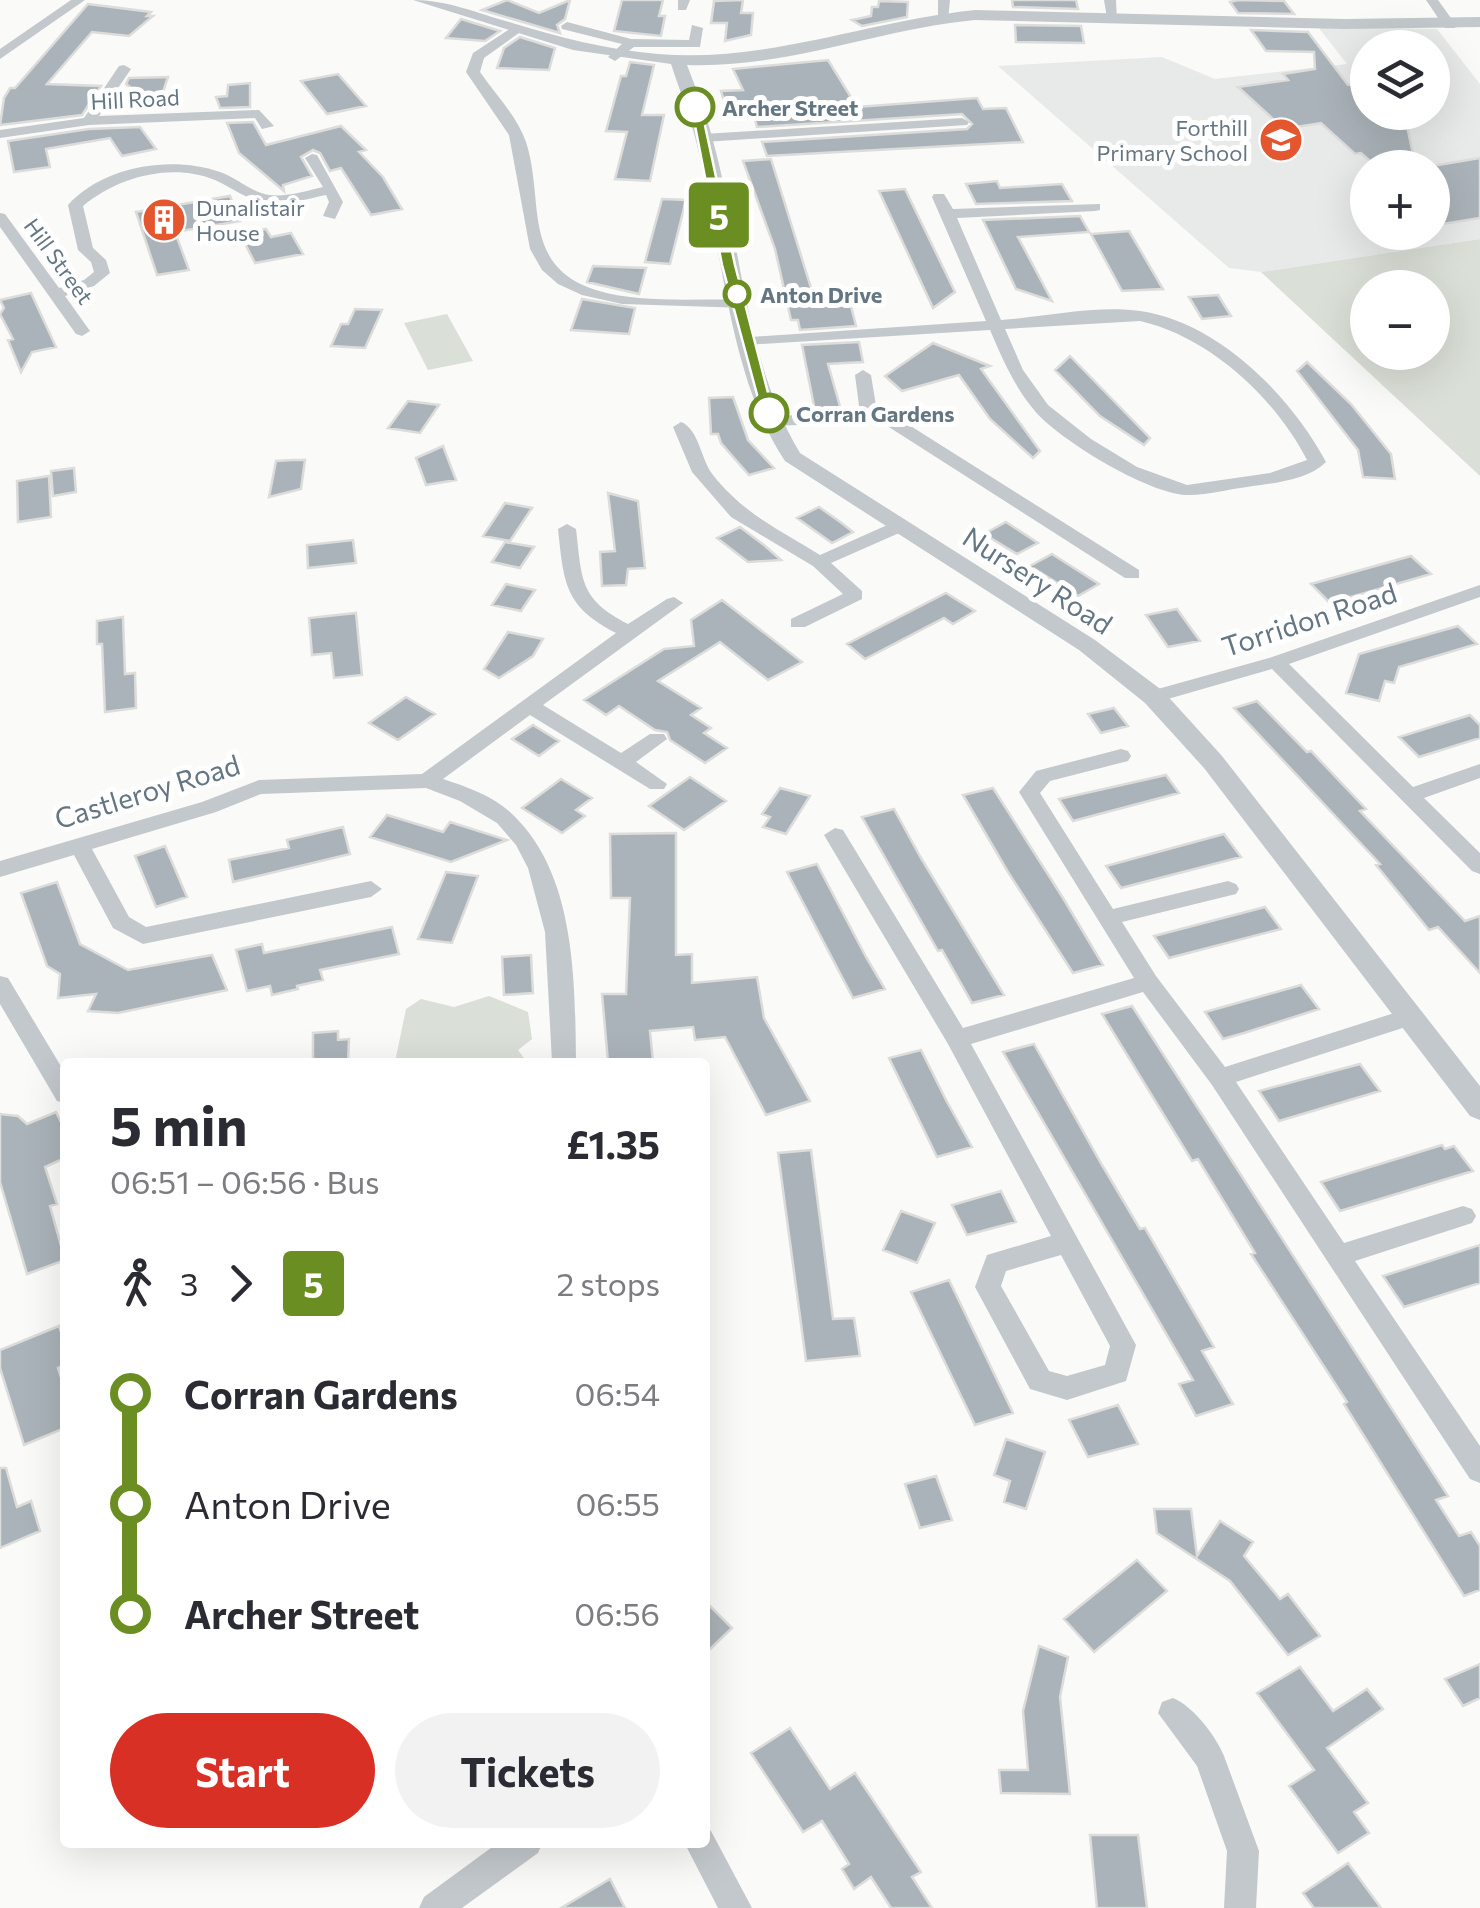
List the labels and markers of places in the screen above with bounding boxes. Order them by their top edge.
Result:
marker: Archer Street [676,88,714,126]
place label: Archer Street [722,94,858,121]
place label: Forthill Primary School [1096,114,1248,166]
school or university icon: Forthill Primary School [1258,117,1304,163]
place label: Dunalistair House [196,194,305,246]
building icon: Dunalistair House [141,197,187,243]
marker: Anton Drive [724,281,750,307]
place label: Anton Drive [760,281,882,308]
marker: Corran Gardens [750,394,788,432]
place label: Corran Gardens [796,400,954,427]

